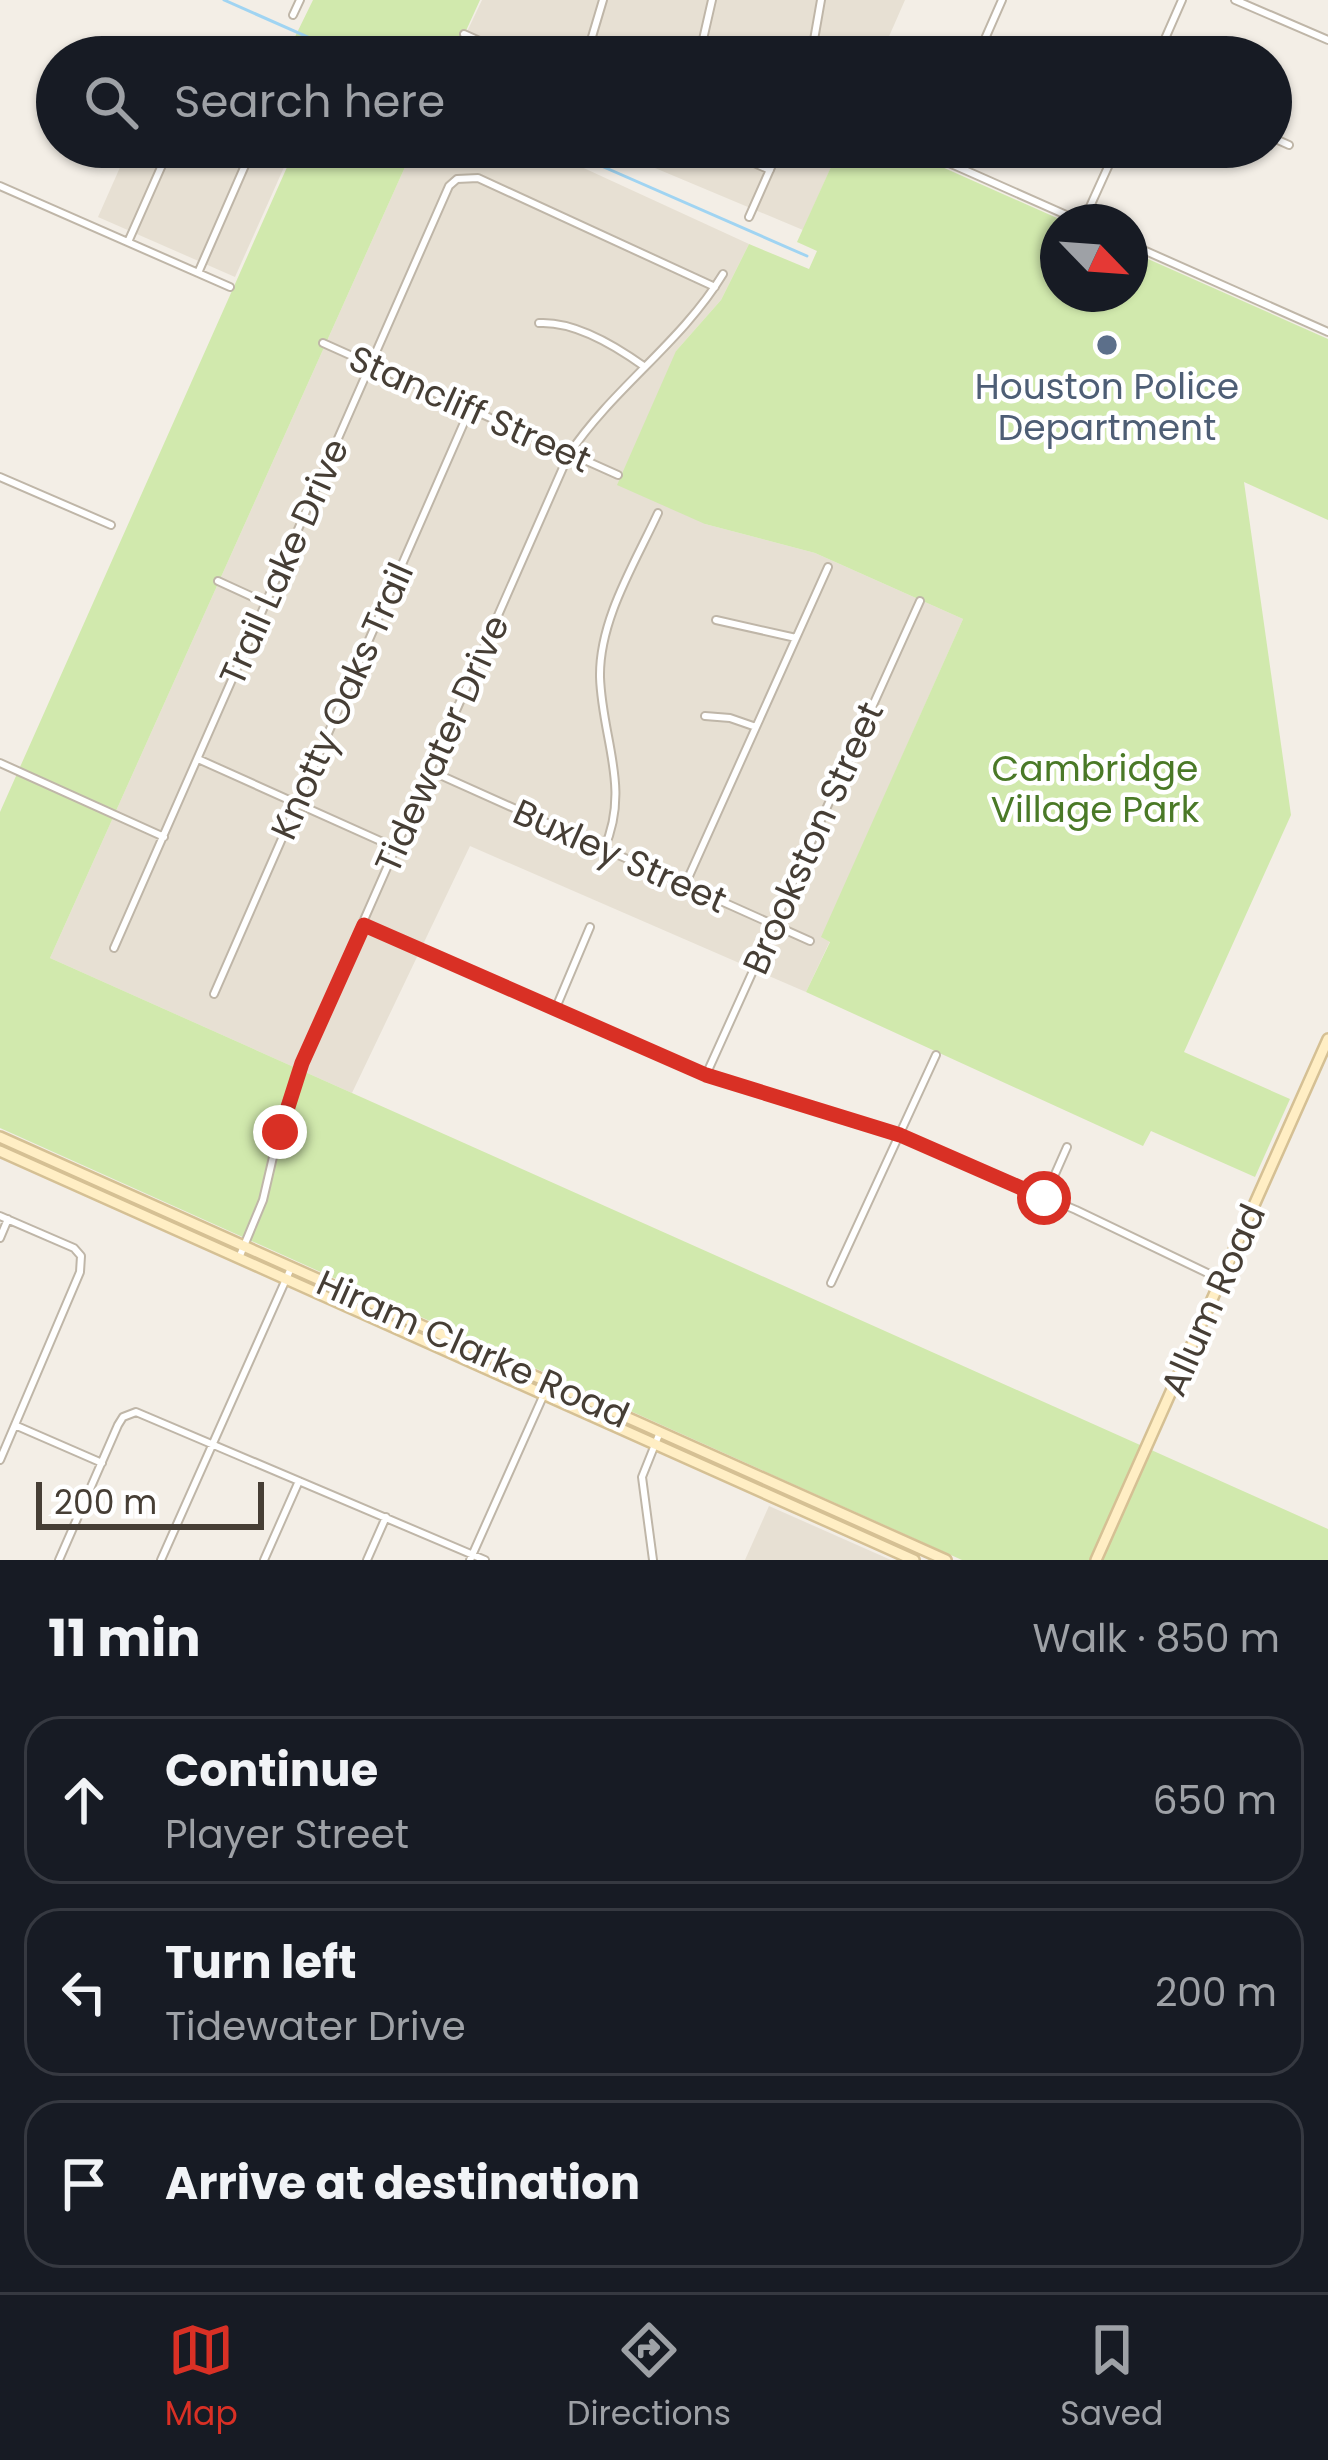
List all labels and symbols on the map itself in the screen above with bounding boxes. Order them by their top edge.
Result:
north arrow [1040,204,1148,312]
marker: Houston Police Department [1094,332,1120,358]
street label: Stancliff Street [341,333,599,485]
place label: Houston Police Department [975,361,1239,453]
street label: Trail Lake Drive [207,430,361,694]
street label: Knotty Oaks Trail [258,554,426,848]
street label: Tidewater Drive [362,607,522,881]
street label: Brookston Street [730,694,896,982]
park label: Cambridge Village Park [991,743,1200,835]
street label: Buxley Street [505,786,735,926]
route end [253,1105,307,1159]
route start [1017,1171,1071,1225]
street label: Allum Road [1148,1196,1278,1404]
street label: Hiram Clarke Road [309,1257,637,1441]
scale bar [36,1476,264,1529]

